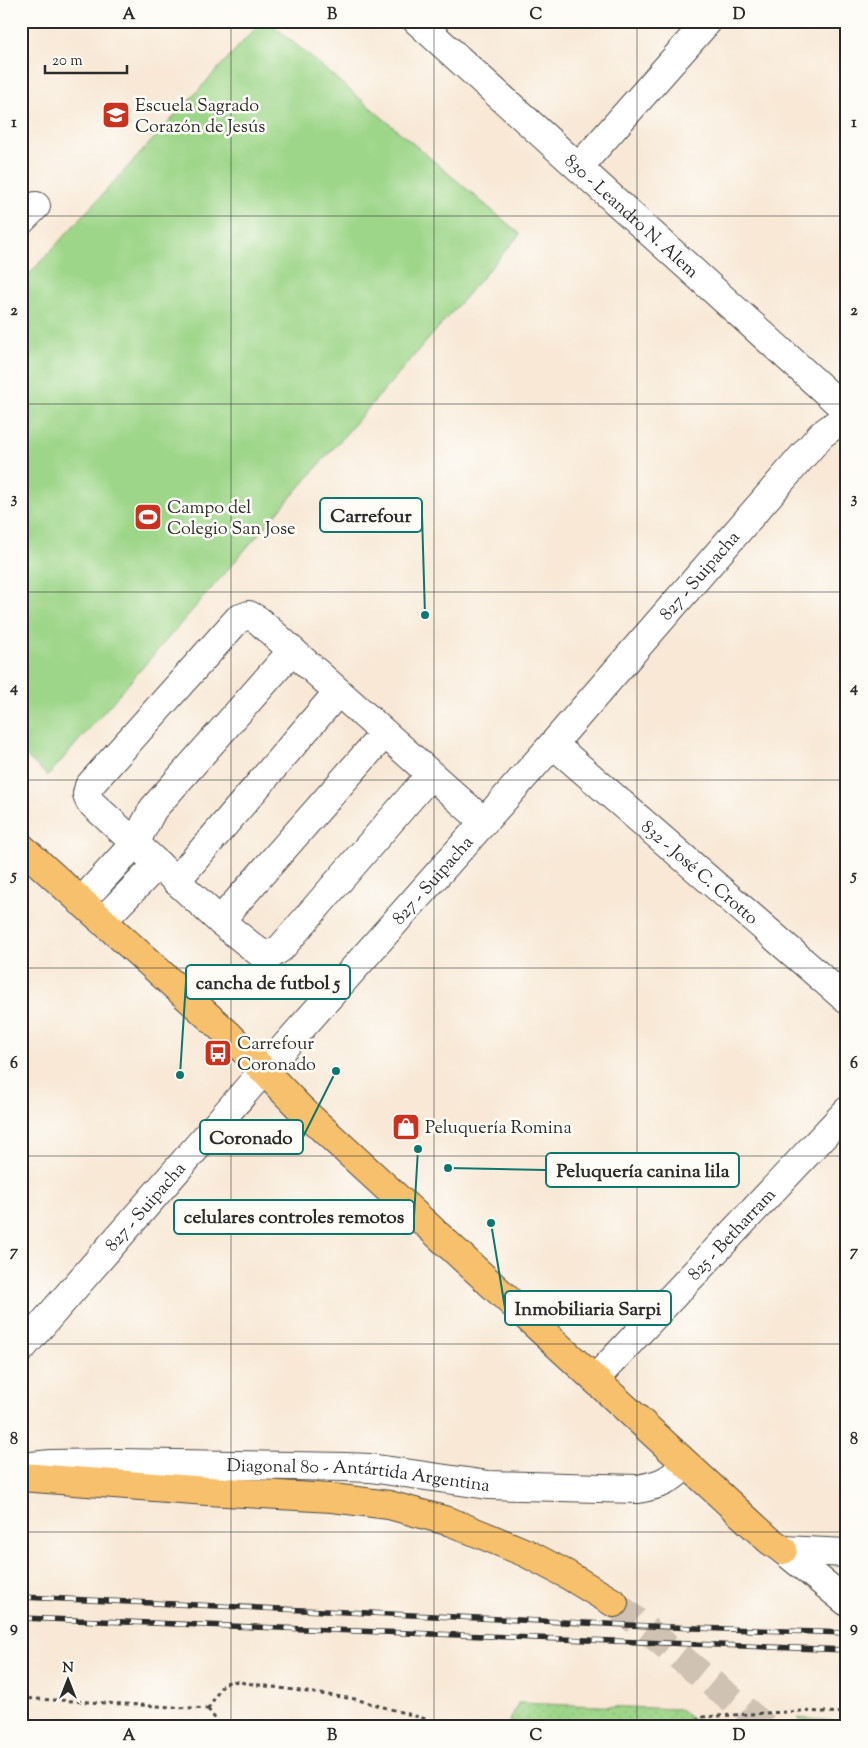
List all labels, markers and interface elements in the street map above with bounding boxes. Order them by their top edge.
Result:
text: A [123,4,136,27]
text: B [327,4,337,27]
text: C [530,4,543,27]
text: D [733,4,746,27]
scale bar [45,42,128,74]
text: 20 m [52,51,83,72]
place label: Escuela Sagrado Corazón de Jesús [135,94,265,141]
school or university icon: Escuela Sagrado Corazón de Jesús [101,100,131,130]
text: 1 [11,112,17,135]
text: 1 [851,112,857,135]
street label: 830 - Leandro N. Alem [558,149,703,285]
text: 2 [10,300,18,323]
text: 2 [850,300,858,323]
text: 3 [11,488,18,511]
text: 3 [851,488,858,511]
place label: Campo del Colegio San Jose [167,496,296,543]
callout: Carrefour [320,498,422,532]
sports icon: Campo del Colegio San Jose [133,502,163,532]
text: Carrefour [330,504,413,531]
street label: 827 - Suipacha [655,526,747,627]
text: 4 [9,677,18,700]
text: 4 [849,677,858,700]
street label: 832 - José C. Crotto [634,815,763,932]
street label: 827 - Suipacha [387,831,481,931]
text: 5 [9,865,17,888]
text: 5 [849,865,857,888]
callout: cancha de futbol 5 [186,965,350,999]
text: cancha de futbol 5 [196,971,341,998]
place label: Carrefour Coronado [237,1032,316,1079]
bus stop icon: Carrefour Coronado [203,1038,233,1068]
text: 6 [10,1053,18,1076]
text: 6 [850,1053,858,1076]
shop icon: Peluquería Romina [391,1112,421,1142]
place label: Peluquería Romina [425,1116,572,1142]
callout: Coronado [200,1120,303,1154]
text: Coronado [209,1126,293,1153]
callout: Peluquería canina lila [546,1153,739,1187]
street label: 827 - Suipacha [100,1157,193,1258]
text: Peluquería canina lila [556,1159,730,1186]
street label: 825 - Betharram [683,1183,783,1287]
callout: celulares controles remotos [174,1200,414,1234]
text: celulares controles remotos [184,1205,405,1232]
text: 7 [10,1241,19,1264]
text: 7 [850,1241,859,1264]
callout: Inmobiliaria Sarpi [505,1291,671,1325]
text: Inmobiliaria Sarpi [515,1297,662,1324]
text: 8 [10,1429,18,1452]
text: 8 [850,1429,858,1452]
street label: Diagonal 80 - Antártida Argentina [226,1454,491,1500]
text: 9 [10,1617,18,1640]
text: 9 [850,1617,858,1640]
north arrow [42,1656,92,1706]
text: N [62,1659,74,1679]
text: A [123,1725,136,1748]
text: B [327,1725,337,1748]
text: C [530,1725,543,1748]
text: D [733,1725,746,1748]

